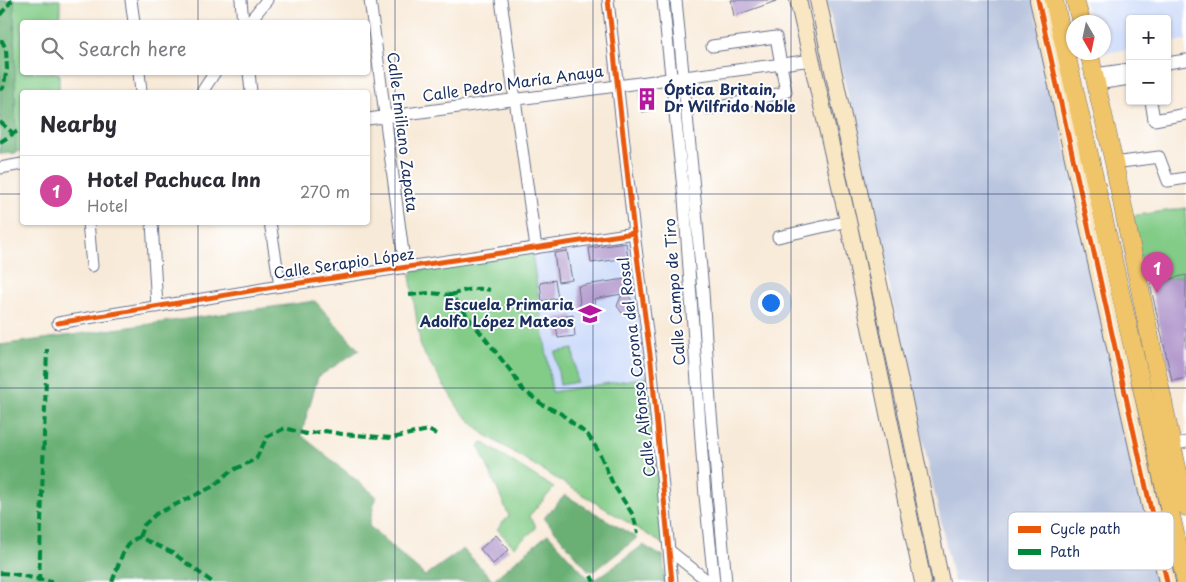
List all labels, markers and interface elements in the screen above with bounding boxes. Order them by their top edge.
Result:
north arrow [1066,15,1111,60]
map controls [1126,15,1171,105]
button: + [1126,15,1171,60]
search box [20,20,370,75]
icon: search [38,34,66,62]
text: Search here [78,34,187,62]
street label: Calle Emiliano Zapata [382,50,425,214]
street label: Calle Pedro María Anaya [421,58,605,107]
button: − [1126,60,1171,105]
place label: Óptica Britain, Dr Wilfrido Noble [664,77,796,117]
building icon: Óptica Britain, Dr Wilfrido Noble [634,86,660,112]
text: Nearby [40,107,117,139]
text: Hotel Pachuca Inn [87,165,261,193]
text: 1 [52,179,60,203]
text: 270 m [300,179,350,203]
text: Hotel [87,193,128,217]
street label: Calle Campo de Tiro [657,218,690,367]
street label: Calle Serapio López [272,241,416,284]
pin: 1 [1141,252,1173,293]
street label: Calle Alfonso Corona del Rosal [611,256,660,478]
your location [758,290,784,316]
place label: Escuela Primaria Adolfo López Mateos [419,292,575,332]
school or university icon: Escuela Primaria Adolfo López Mateos [577,301,603,327]
legend [1008,512,1174,570]
text: Cycle path [1050,518,1121,539]
text: Path [1050,541,1080,562]

